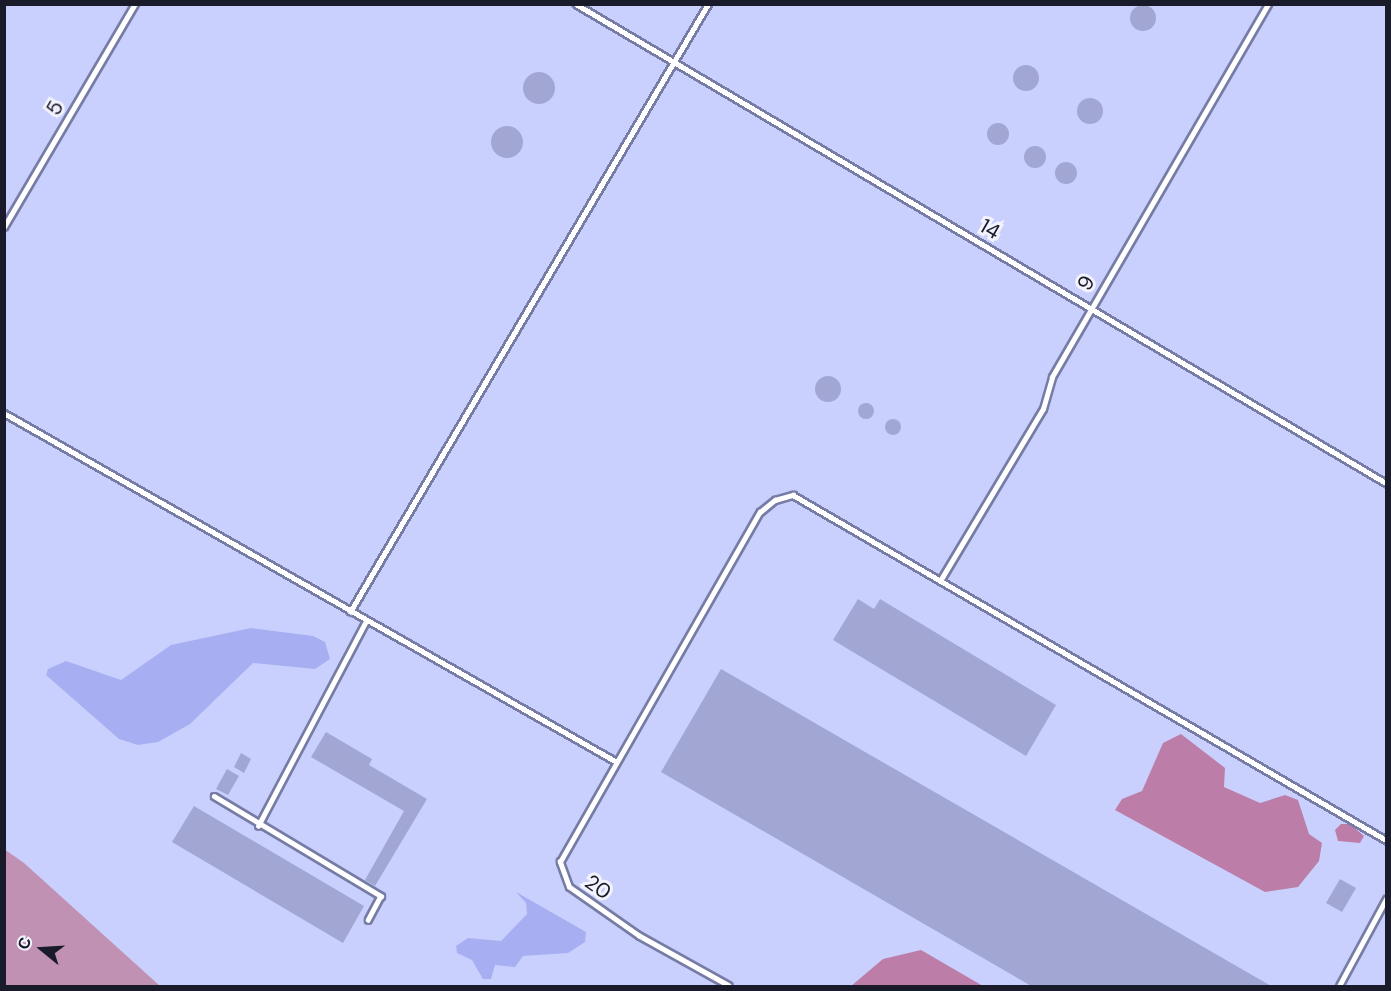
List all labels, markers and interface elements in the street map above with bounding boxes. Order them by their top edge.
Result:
street label: 5 [41,96,69,120]
street label: 14 [975,213,1005,245]
street label: 9 [1072,271,1100,295]
street label: 20 [580,869,616,905]
north arrow [12,919,72,979]
text: С [13,935,36,952]

